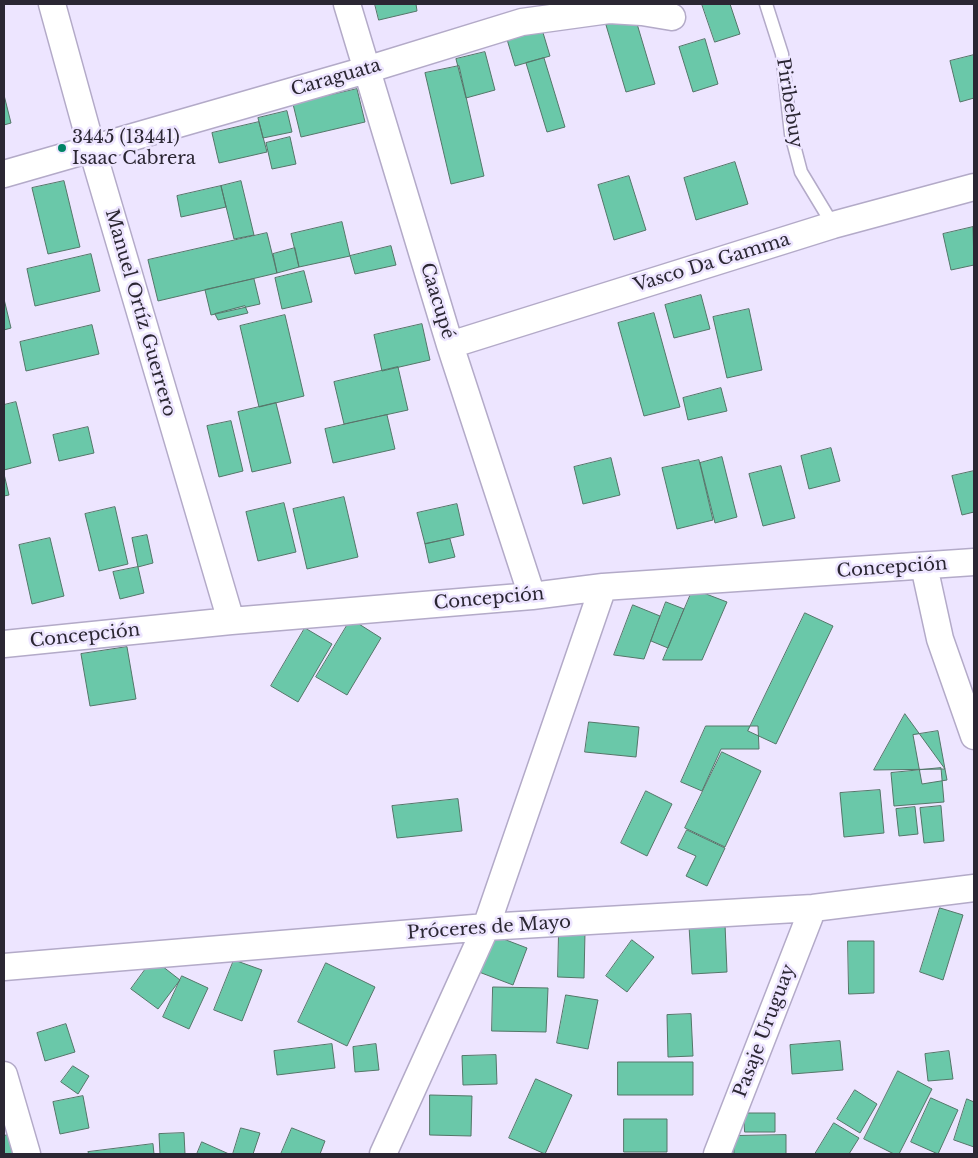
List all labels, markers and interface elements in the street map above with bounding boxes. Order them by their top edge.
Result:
street label: Caraguata [289,55,383,101]
street label: Piribebuy [771,57,807,149]
place label: 3445 (13441) Isaac Cabrera [72,127,196,170]
marker: 3445 (13441) Isaac Cabrera [56,142,68,154]
street label: Manuel Ortíz Guerrero [100,207,180,419]
street label: Vasco Da Gamma [631,229,793,297]
street label: Caacupé [415,260,459,342]
street label: Concepción [836,553,948,583]
street label: Concepción [433,583,545,615]
street label: Concepción [29,619,141,653]
street label: Próceres de Mayo [406,911,572,945]
street label: Pasaje Uruguay [730,961,800,1101]

